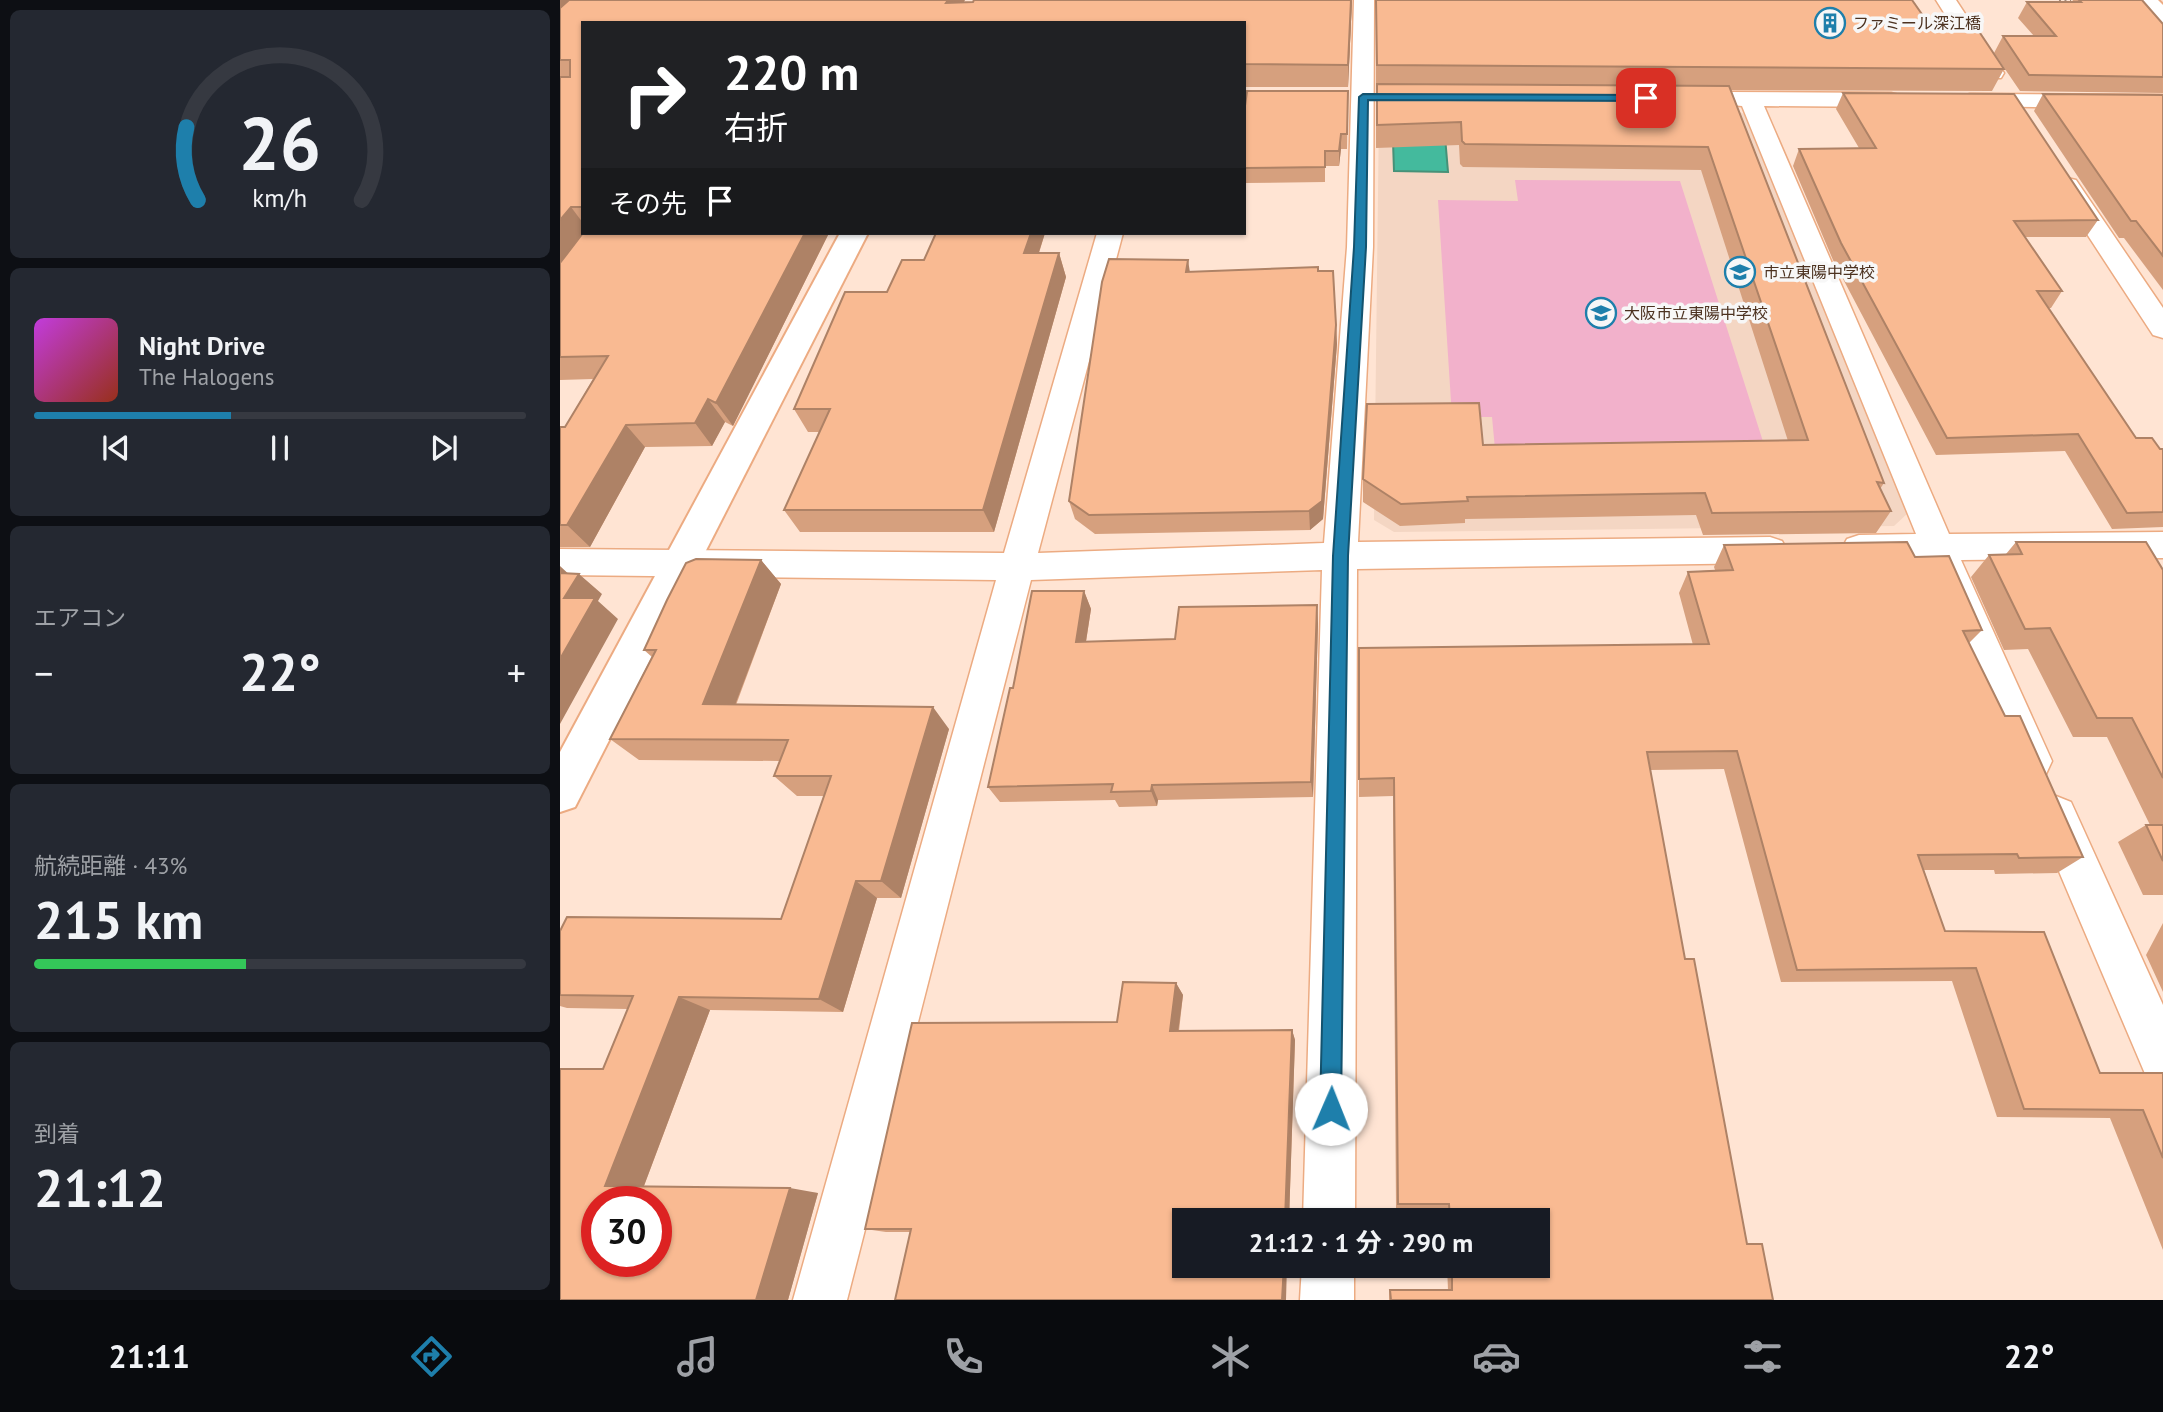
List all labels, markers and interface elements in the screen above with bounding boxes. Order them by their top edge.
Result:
building icon: ファミール深江橋 [1813,6,1847,40]
place label: ファミール深江橋 [1853,13,1981,33]
text: 220 m [724,40,859,104]
icon: right [609,49,700,140]
pin [1616,68,1676,128]
icon: arrive [1627,79,1665,117]
text: 26 [239,96,321,190]
text: 右折 [724,106,788,148]
text: km/h [253,182,307,214]
icon: arrive [701,182,739,220]
text: その先 [609,187,687,220]
school or university icon: 市立東陽中学校 [1723,255,1757,289]
place label: 市立東陽中学校 [1763,262,1875,282]
school or university icon: 大阪市立東陽中学校 [1584,296,1618,330]
place label: 大阪市立東陽中学校 [1624,303,1768,323]
text: Night Drive [139,329,265,362]
text: The Halogens [139,362,274,391]
icon: previous [97,429,135,467]
icon: pause [261,429,299,467]
icon: next [425,429,463,467]
text: エアコン [34,603,126,632]
text: 22° [239,638,321,705]
text: − [34,648,53,697]
text: + [507,648,526,697]
text: 航続距離 · 43% [34,851,187,880]
text: 215 km [34,886,203,953]
position arrow [1294,1072,1368,1146]
text: 到着 [34,1119,80,1148]
text: 21:12 [34,1154,166,1221]
speed limit sign: 30 [581,1186,672,1277]
text: 21:12 · 1 分 · 290 m [1249,1226,1473,1259]
icon: directions [407,1332,456,1381]
icon: music [673,1332,722,1381]
icon: phone [939,1332,988,1381]
icon: climate [1206,1332,1255,1381]
icon: car [1472,1332,1521,1381]
icon: filters [1738,1332,1787,1381]
text: 21:11 [109,1335,190,1377]
text: 22° [2004,1335,2054,1377]

